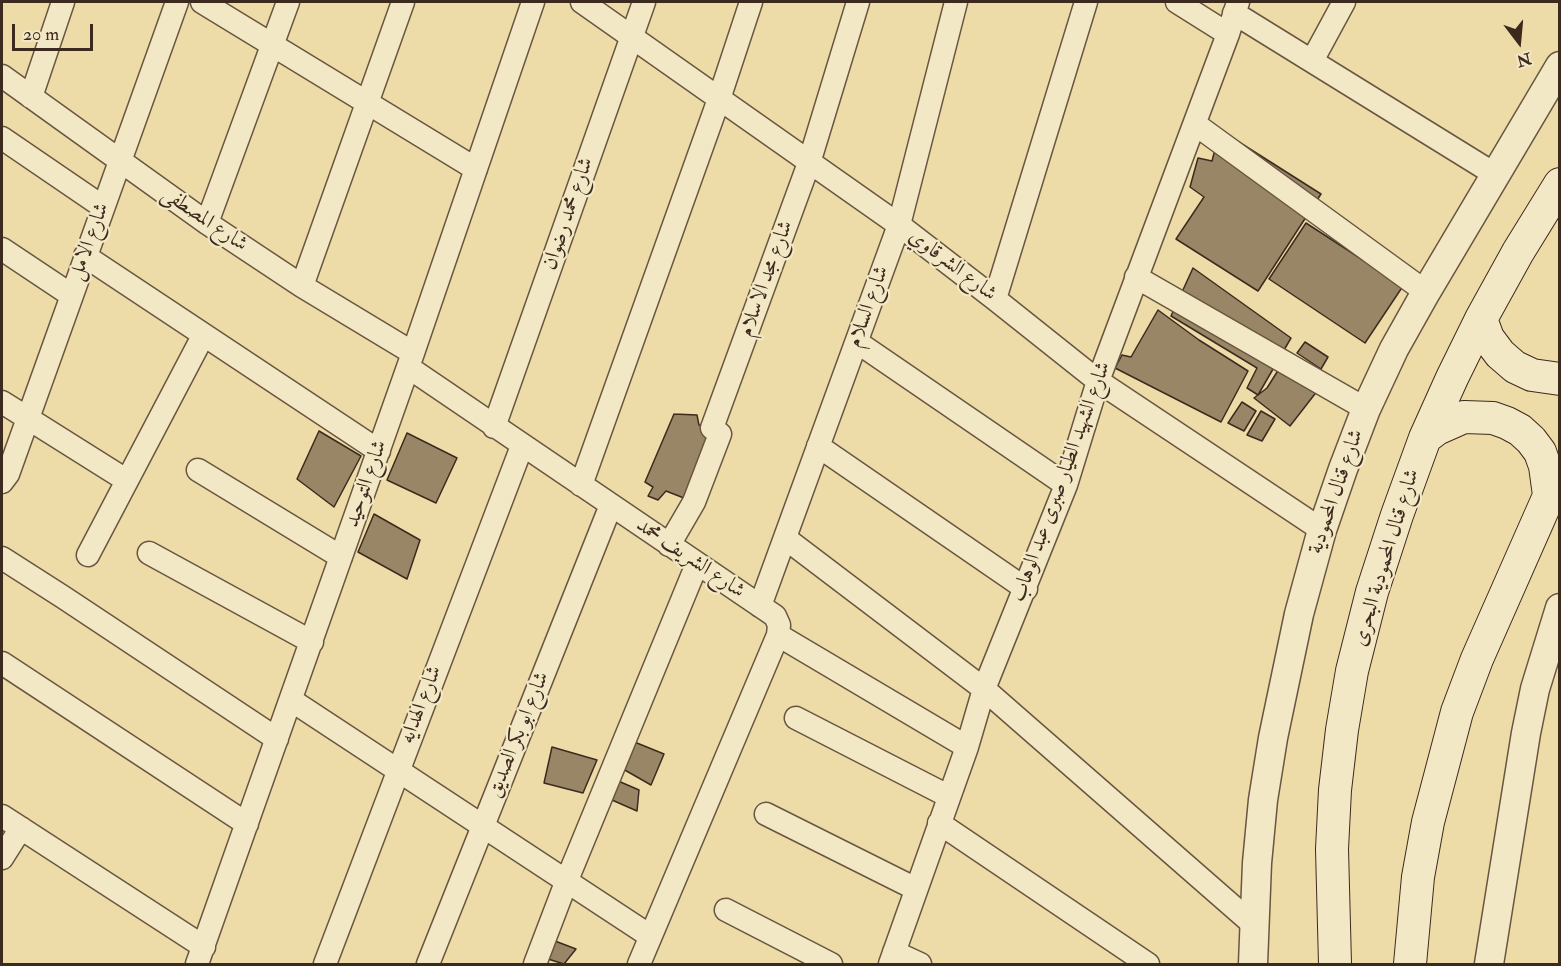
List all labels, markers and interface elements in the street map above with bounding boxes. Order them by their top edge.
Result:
scale bar [15,12,96,50]
north arrow [1489,12,1549,72]
text: 20 m [23,23,59,46]
text: N [1514,48,1534,71]
street label: شارع محمد رضوان [538,154,600,274]
street label: شارع المصطفى [156,182,252,258]
street label: شارع الامل [64,200,116,284]
street label: شارع مجد الاسلام [734,217,800,341]
street label: شارع الشرقاوي [903,225,1001,307]
street label: شارع السلام [843,263,895,351]
street label: شارع الشهيد الطيار صبرى عبد الوهاب [1007,358,1117,606]
street label: شارع قنال المحمودية [1304,426,1370,558]
street label: شارع التوحيد [340,437,394,531]
street label: شارع قنال المحمودية البحرى [1348,466,1426,650]
street label: شارع الشريف محمد [631,513,749,605]
street label: شارع الهدايه [396,662,448,748]
street label: شارع ابو بكر الصديق [482,668,556,802]

